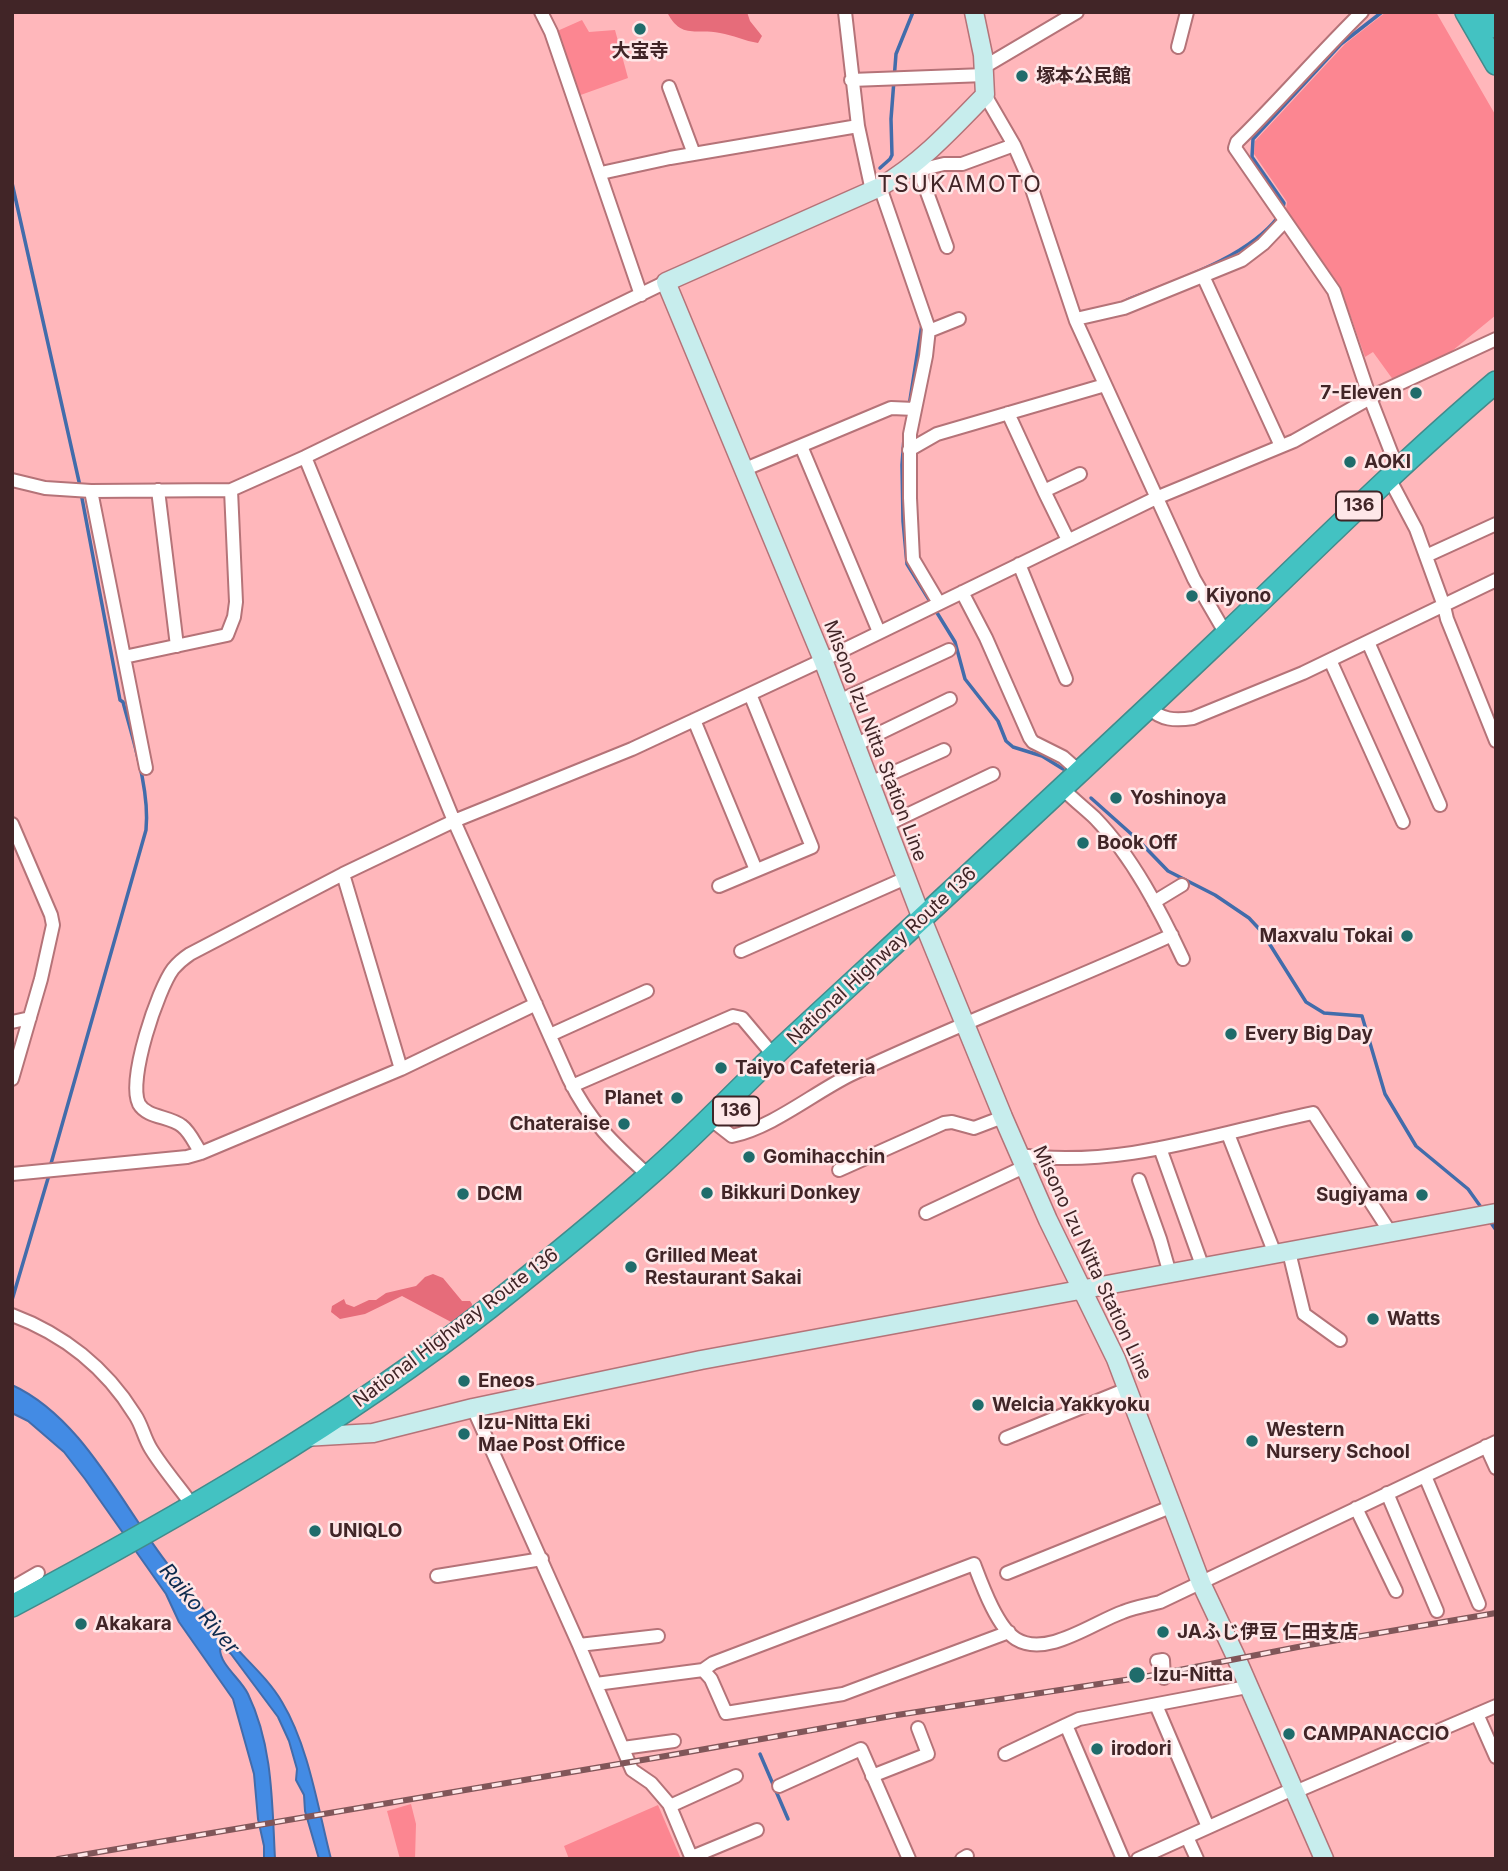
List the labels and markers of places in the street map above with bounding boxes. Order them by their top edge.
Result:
marker: 大宝寺 [632,21,648,37]
place label: 大宝寺 [612,40,668,62]
place label: 塚本公民館 [1036,65,1131,87]
marker: 塚本公民館 [1014,68,1030,84]
place label: 7-Eleven [1320,382,1402,404]
marker: 7-Eleven [1408,385,1424,401]
place label: AOKI [1364,451,1411,473]
marker: AOKI [1342,454,1358,470]
place label: Kiyono [1206,585,1271,607]
marker: Kiyono [1184,588,1200,604]
place label: Yoshinoya [1130,787,1227,809]
marker: Yoshinoya [1108,790,1124,806]
place label: Book Off [1097,832,1177,854]
marker: Book Off [1075,835,1091,851]
place label: Maxvalu Tokai [1259,925,1393,947]
marker: Maxvalu Tokai [1399,928,1415,944]
place label: Every Big Day [1245,1023,1373,1045]
marker: Every Big Day [1223,1026,1239,1042]
place label: Taiyo Cafeteria [735,1057,875,1079]
marker: Taiyo Cafeteria [713,1060,729,1076]
place label: Planet [604,1087,663,1109]
marker: Planet [669,1090,685,1106]
place label: Chateraise [509,1113,610,1135]
marker: Chateraise [616,1116,632,1132]
place label: Gomihacchin [763,1146,885,1168]
marker: Gomihacchin [741,1149,757,1165]
place label: Bikkuri Donkey [721,1182,860,1204]
place label: DCM [477,1183,522,1205]
place label: Sugiyama [1316,1184,1408,1206]
marker: Bikkuri Donkey [699,1185,715,1201]
marker: DCM [455,1186,471,1202]
marker: Sugiyama [1414,1187,1430,1203]
place label: Grilled Meat Restaurant Sakai [645,1245,802,1289]
marker: Grilled Meat Restaurant Sakai [623,1259,639,1275]
place label: Watts [1387,1308,1440,1330]
marker: Watts [1365,1311,1381,1327]
place label: Eneos [478,1370,535,1392]
marker: Eneos [456,1373,472,1389]
place label: Welcia Yakkyoku [992,1394,1150,1416]
marker: Welcia Yakkyoku [970,1397,986,1413]
place label: Izu-Nitta Eki Mae Post Office [478,1412,625,1456]
place label: Western Nursery School [1266,1419,1410,1463]
marker: Izu-Nitta Eki Mae Post Office [456,1426,472,1442]
marker: Western Nursery School [1244,1433,1260,1449]
place label: UNIQLO [329,1520,402,1542]
marker: UNIQLO [307,1523,323,1539]
place label: Akakara [95,1613,172,1635]
marker: Akakara [73,1616,89,1632]
place label: JAふじ伊豆 仁田支店 [1177,1621,1358,1643]
marker: JAふじ伊豆 仁田支店 [1155,1624,1171,1640]
place label: Izu-Nitta [1153,1664,1233,1686]
marker: Izu-Nitta [1127,1665,1147,1685]
place label: CAMPANACCIO [1303,1723,1449,1745]
marker: CAMPANACCIO [1281,1726,1297,1742]
place label: irodori [1111,1738,1172,1760]
marker: irodori [1089,1741,1105,1757]

